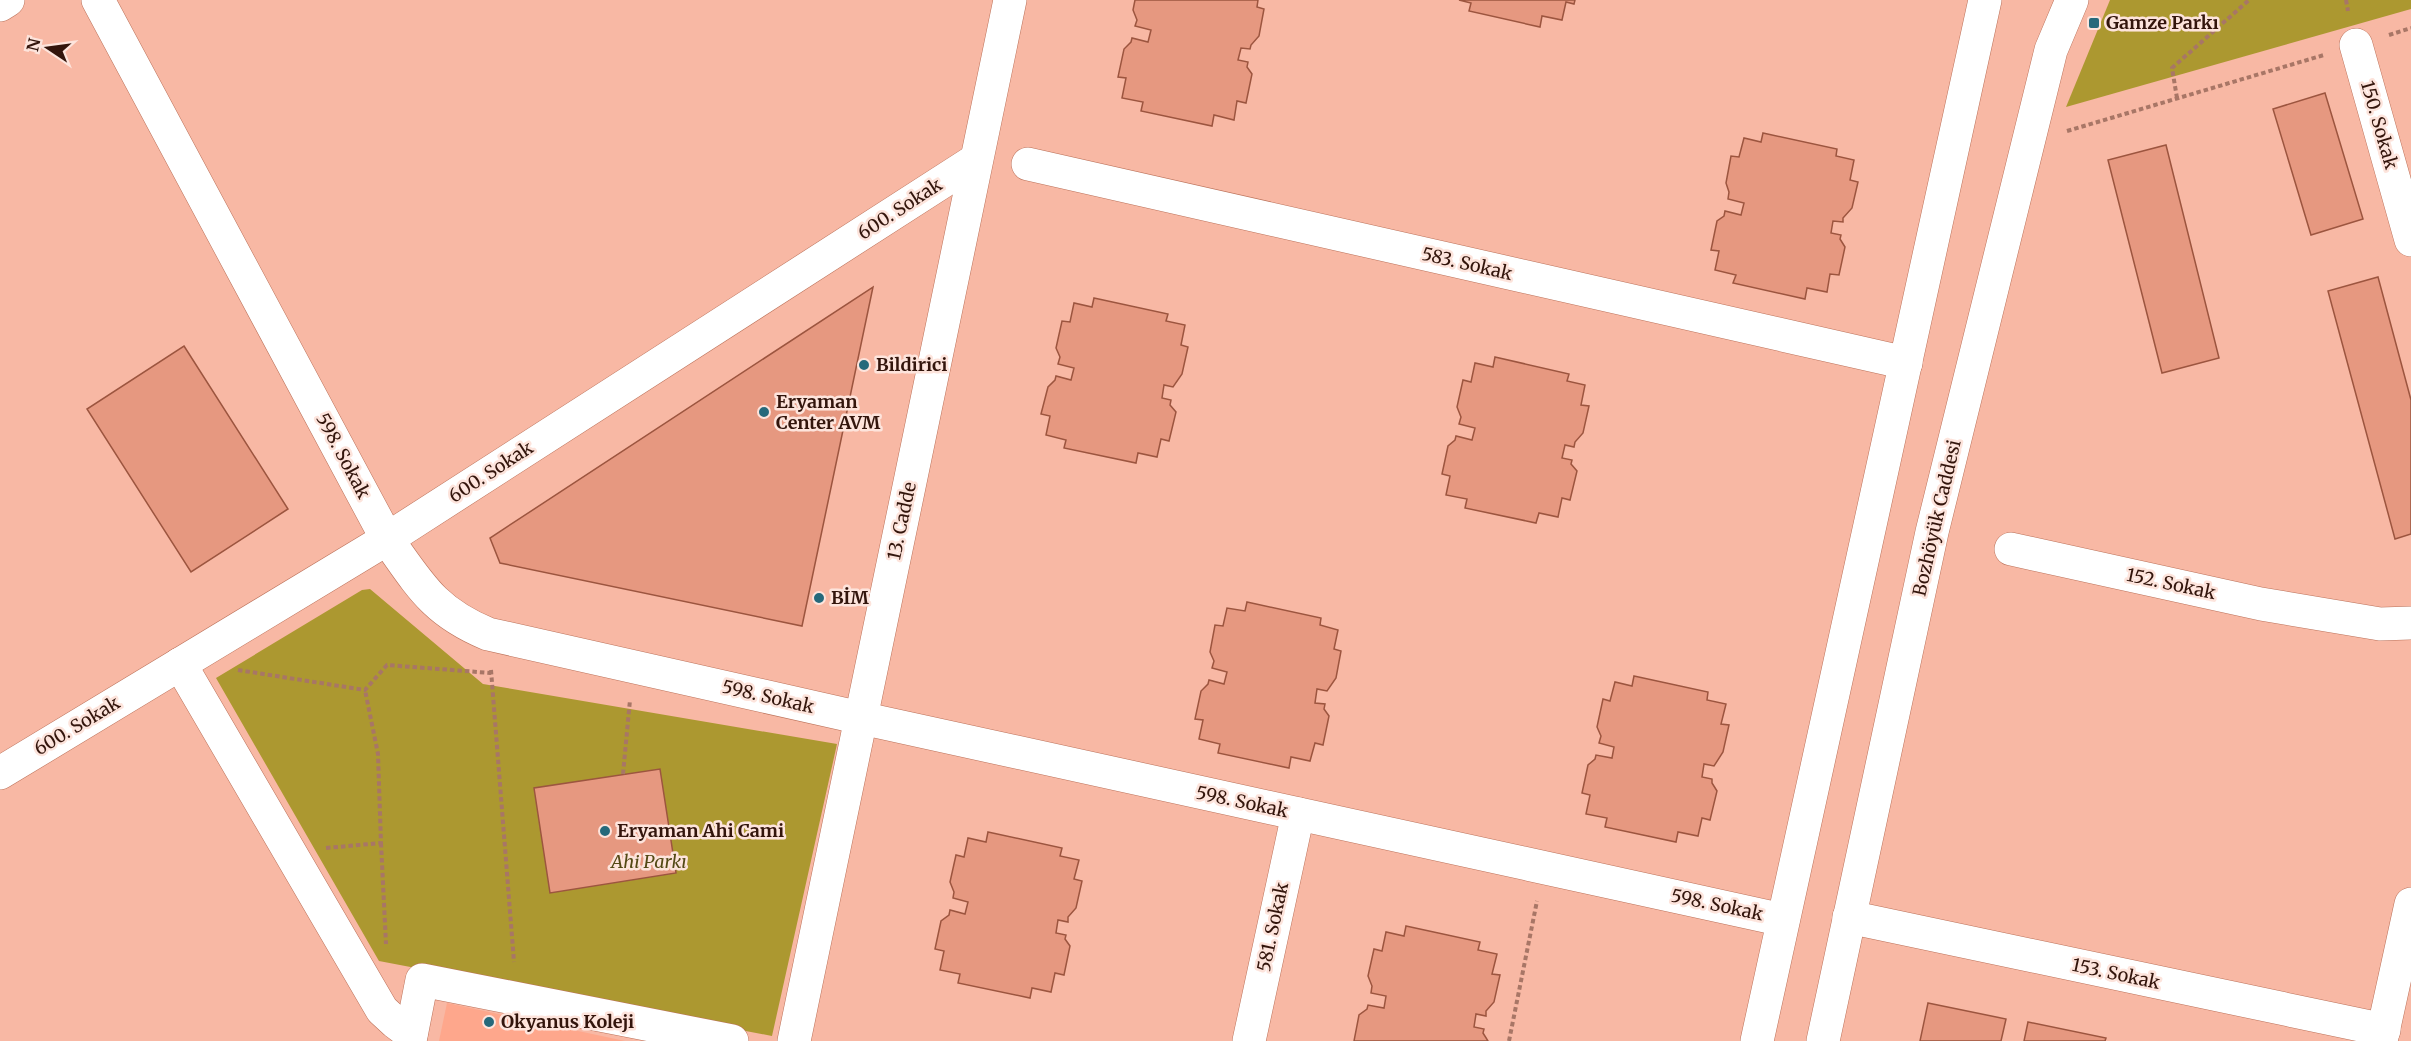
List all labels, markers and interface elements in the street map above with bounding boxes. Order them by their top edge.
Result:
place label: Gamze Parkı [2106,11,2219,34]
marker: Gamze Parkı [2087,16,2101,30]
north arrow [18,18,78,78]
text: N [22,36,45,53]
street label: 150. Sokak [2356,78,2403,172]
street label: 600. Sokak [853,173,947,244]
street label: 583. Sokak [1420,242,1515,285]
place label: Bildirici [876,353,947,376]
marker: Bildirici [857,358,871,372]
place label: Eryaman Center AVM [776,390,881,434]
marker: Eryaman Center AVM [757,405,771,419]
street label: 598. Sokak [311,409,376,503]
street label: 600. Sokak [444,436,538,507]
street label: Bozhöyük Caddesi [1907,437,1966,598]
street label: 13. Cadde [882,480,921,562]
street label: 152. Sokak [2124,563,2218,604]
place label: BİM [831,586,870,609]
marker: BİM [812,591,826,605]
street label: 598. Sokak [720,675,817,718]
street label: 600. Sokak [30,691,124,760]
street label: 598. Sokak [1194,781,1291,823]
place label: Eryaman Ahi Cami [617,819,784,842]
marker: Eryaman Ahi Cami [598,824,612,838]
park label: Ahi Parkı [609,850,687,873]
street label: 581. Sokak [1252,879,1293,974]
street label: 598. Sokak [1669,884,1766,926]
street label: 153. Sokak [2070,953,2163,994]
place label: Okyanus Koleji [501,1010,634,1033]
marker: Okyanus Koleji [482,1015,496,1029]

